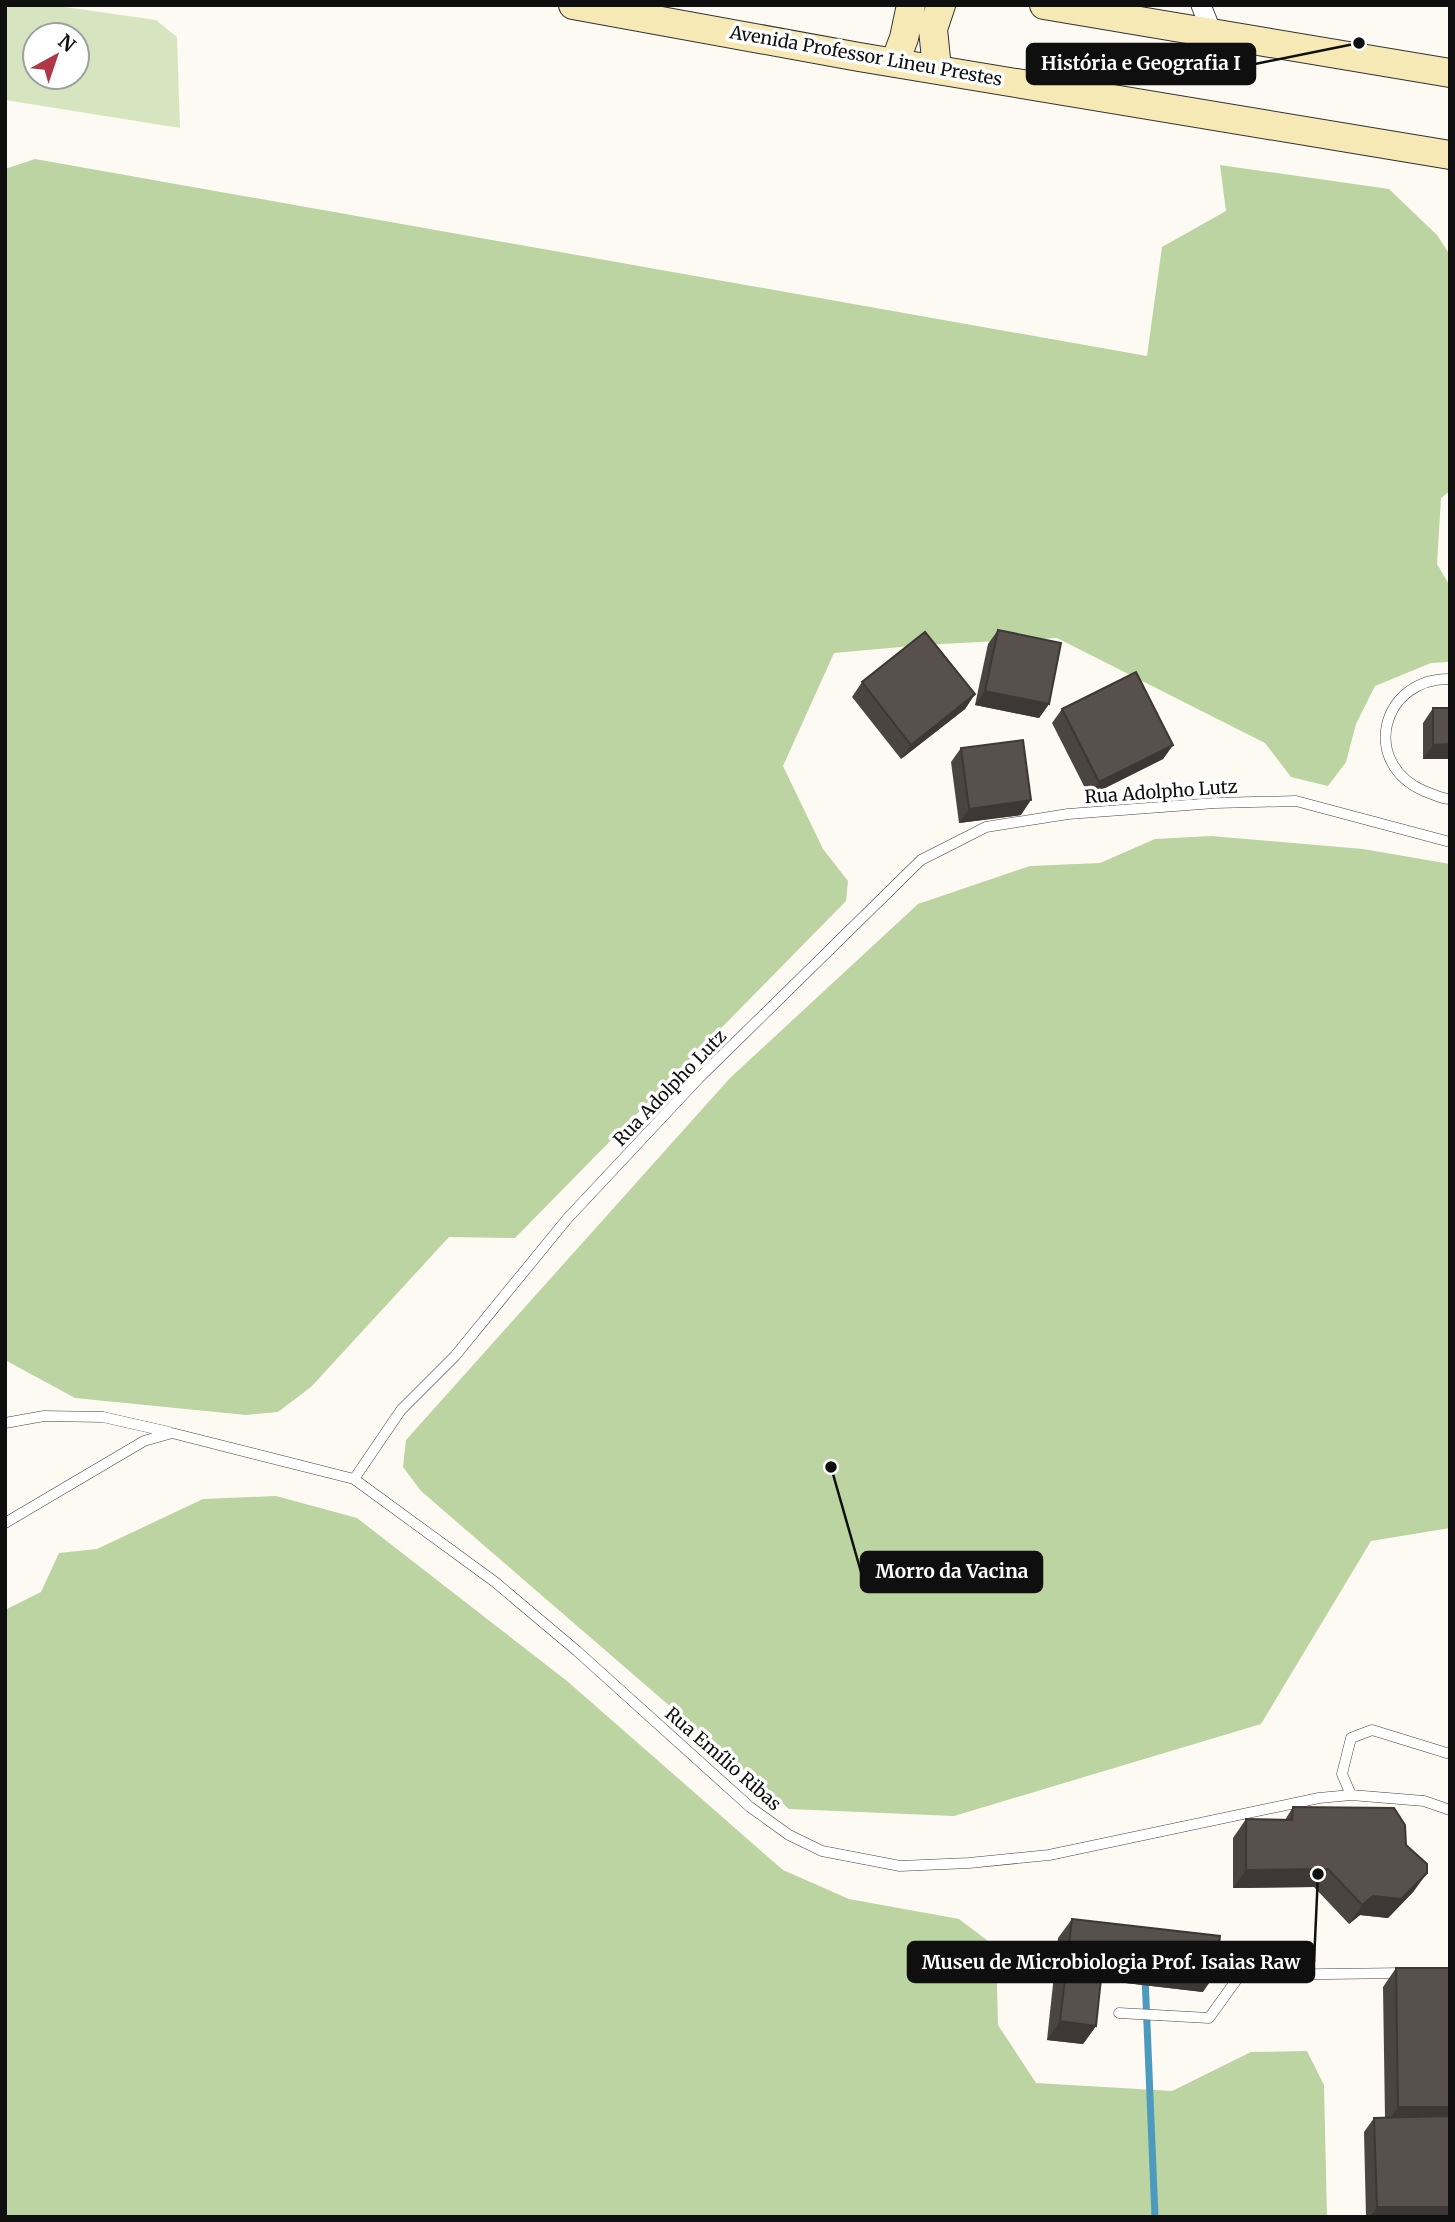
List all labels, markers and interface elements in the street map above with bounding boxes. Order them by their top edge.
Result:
street label: Avenida Professor Lineu Prestes [727,20,1004,91]
north arrow [21,21,91,91]
text: N [53,29,80,57]
callout: História e Geografia I [1027,44,1255,84]
text: História e Geografia I [1041,51,1241,75]
street label: Rua Adolpho Lutz [1084,775,1238,808]
street label: Rua Adolpho Lutz [608,1024,731,1151]
callout: Morro da Vacina [861,1552,1042,1592]
text: Morro da Vacina [876,1559,1029,1583]
street label: Rua Emílio Ribas [661,1702,786,1815]
callout: Museu de Microbiologia Prof. Isaias Raw [908,1942,1314,1982]
text: Museu de Microbiologia Prof. Isaias Raw [922,1950,1301,1974]

